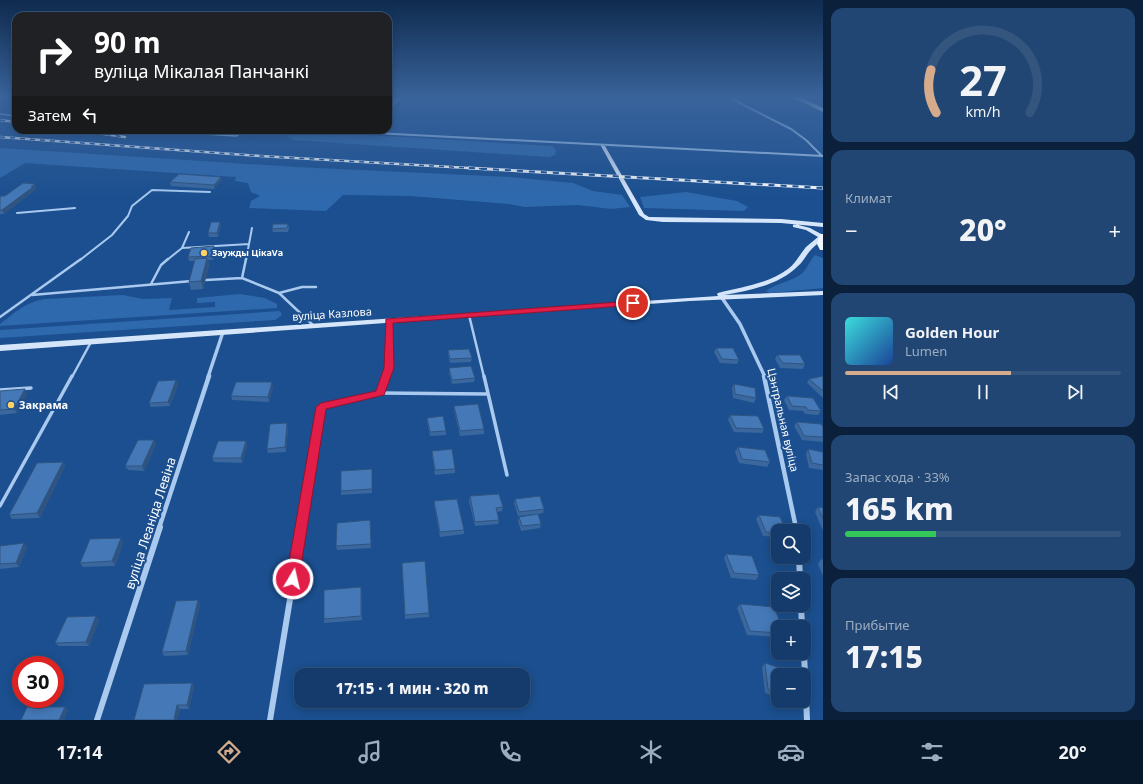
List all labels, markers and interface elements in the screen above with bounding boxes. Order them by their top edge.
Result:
text: 90 m [94,23,161,61]
icon: right [28,28,80,80]
text: 27 [959,52,1007,108]
text: вуліца Мікалая Панчанкі [94,59,309,83]
text: km/h [965,102,1001,121]
icon: left [79,104,101,126]
text: Затем [28,105,71,125]
text: Климат [845,189,892,207]
text: 20° [959,209,1007,250]
text: − [845,215,858,245]
text: + [1108,215,1121,245]
place label: Заужды ЦікаVа [212,246,283,259]
marker: Заужды ЦікаVа [199,248,209,258]
pin [616,286,650,320]
icon: arrive [622,292,644,314]
street label: вуліца Казлова [292,303,372,324]
text: Golden Hour [905,322,999,342]
text: Lumen [905,342,947,360]
street label: Цэнтральная вуліца [764,367,803,473]
icon: previous [880,381,902,403]
icon: pause [972,381,994,403]
icon: next [1064,381,1086,403]
place label: Закрама [19,397,68,412]
marker: Закрама [6,400,16,410]
street label: вуліца Леаніда Левіна [120,455,180,591]
text: Запас хода · 33% [845,468,950,486]
text: 165 km [845,488,954,529]
map controls [771,524,811,708]
button: search [771,524,811,564]
position arrow [272,558,314,600]
button: layers [771,572,811,612]
text: Прибытие [845,616,909,634]
button: + [771,620,811,660]
text: 17:15 [845,636,923,677]
speed limit sign: 30 [12,656,64,708]
button: − [771,668,811,708]
text: 17:15 · 1 мин · 320 m [335,678,489,698]
icon: directions [215,738,243,766]
icon: music [356,738,384,766]
icon: phone [496,738,524,766]
icon: climate [637,738,665,766]
icon: car [777,738,805,766]
icon: filters [918,738,946,766]
text: 17:14 [56,740,103,764]
text: 20° [1058,740,1087,764]

